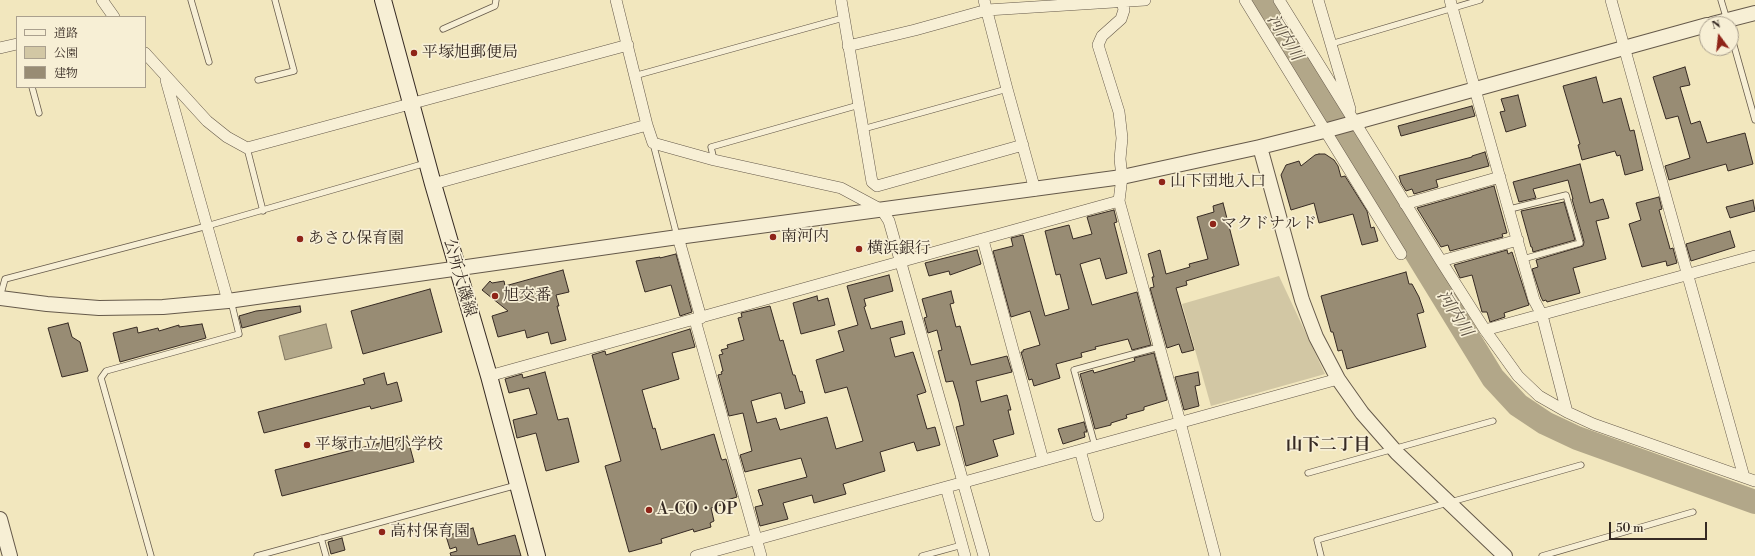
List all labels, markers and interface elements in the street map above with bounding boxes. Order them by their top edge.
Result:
water label: 河内川 [1262,11,1306,65]
legend [16,16,146,88]
north arrow [1699,16,1739,56]
text: N [1710,17,1722,33]
text: 道路 [54,26,78,41]
place label: 平塚旭郵便局 [422,43,518,63]
text: 公園 [54,46,78,61]
marker: 平塚旭郵便局 [409,48,419,58]
text: 建物 [54,66,78,81]
place label: 山下団地入口 [1170,172,1266,192]
marker: 山下団地入口 [1157,177,1167,187]
place label: マクドナルド [1221,214,1317,234]
marker: マクドナルド [1208,219,1218,229]
place label: 南河内 [781,227,829,247]
place label: あさひ保育園 [308,229,404,249]
marker: 南河内 [768,232,778,242]
marker: あさひ保育園 [295,234,305,244]
street label: 公所大磯線 [439,237,479,319]
place label: 横浜銀行 [867,239,931,259]
marker: 横浜銀行 [854,244,864,254]
place label: 旭交番 [503,286,551,306]
water label: 河内川 [1432,287,1476,341]
marker: 旭交番 [490,291,500,301]
place label: 平塚市立旭小学校 [315,435,443,455]
district label: 山下二丁目 [1286,436,1370,456]
marker: 平塚市立旭小学校 [302,440,312,450]
place label: A-CO・OP [657,500,737,520]
marker: A-CO・OP [644,505,654,515]
scale bar [1611,514,1709,540]
text: 50 m [1616,521,1644,536]
place label: 高村保育園 [390,522,470,542]
marker: 高村保育園 [377,527,387,537]

